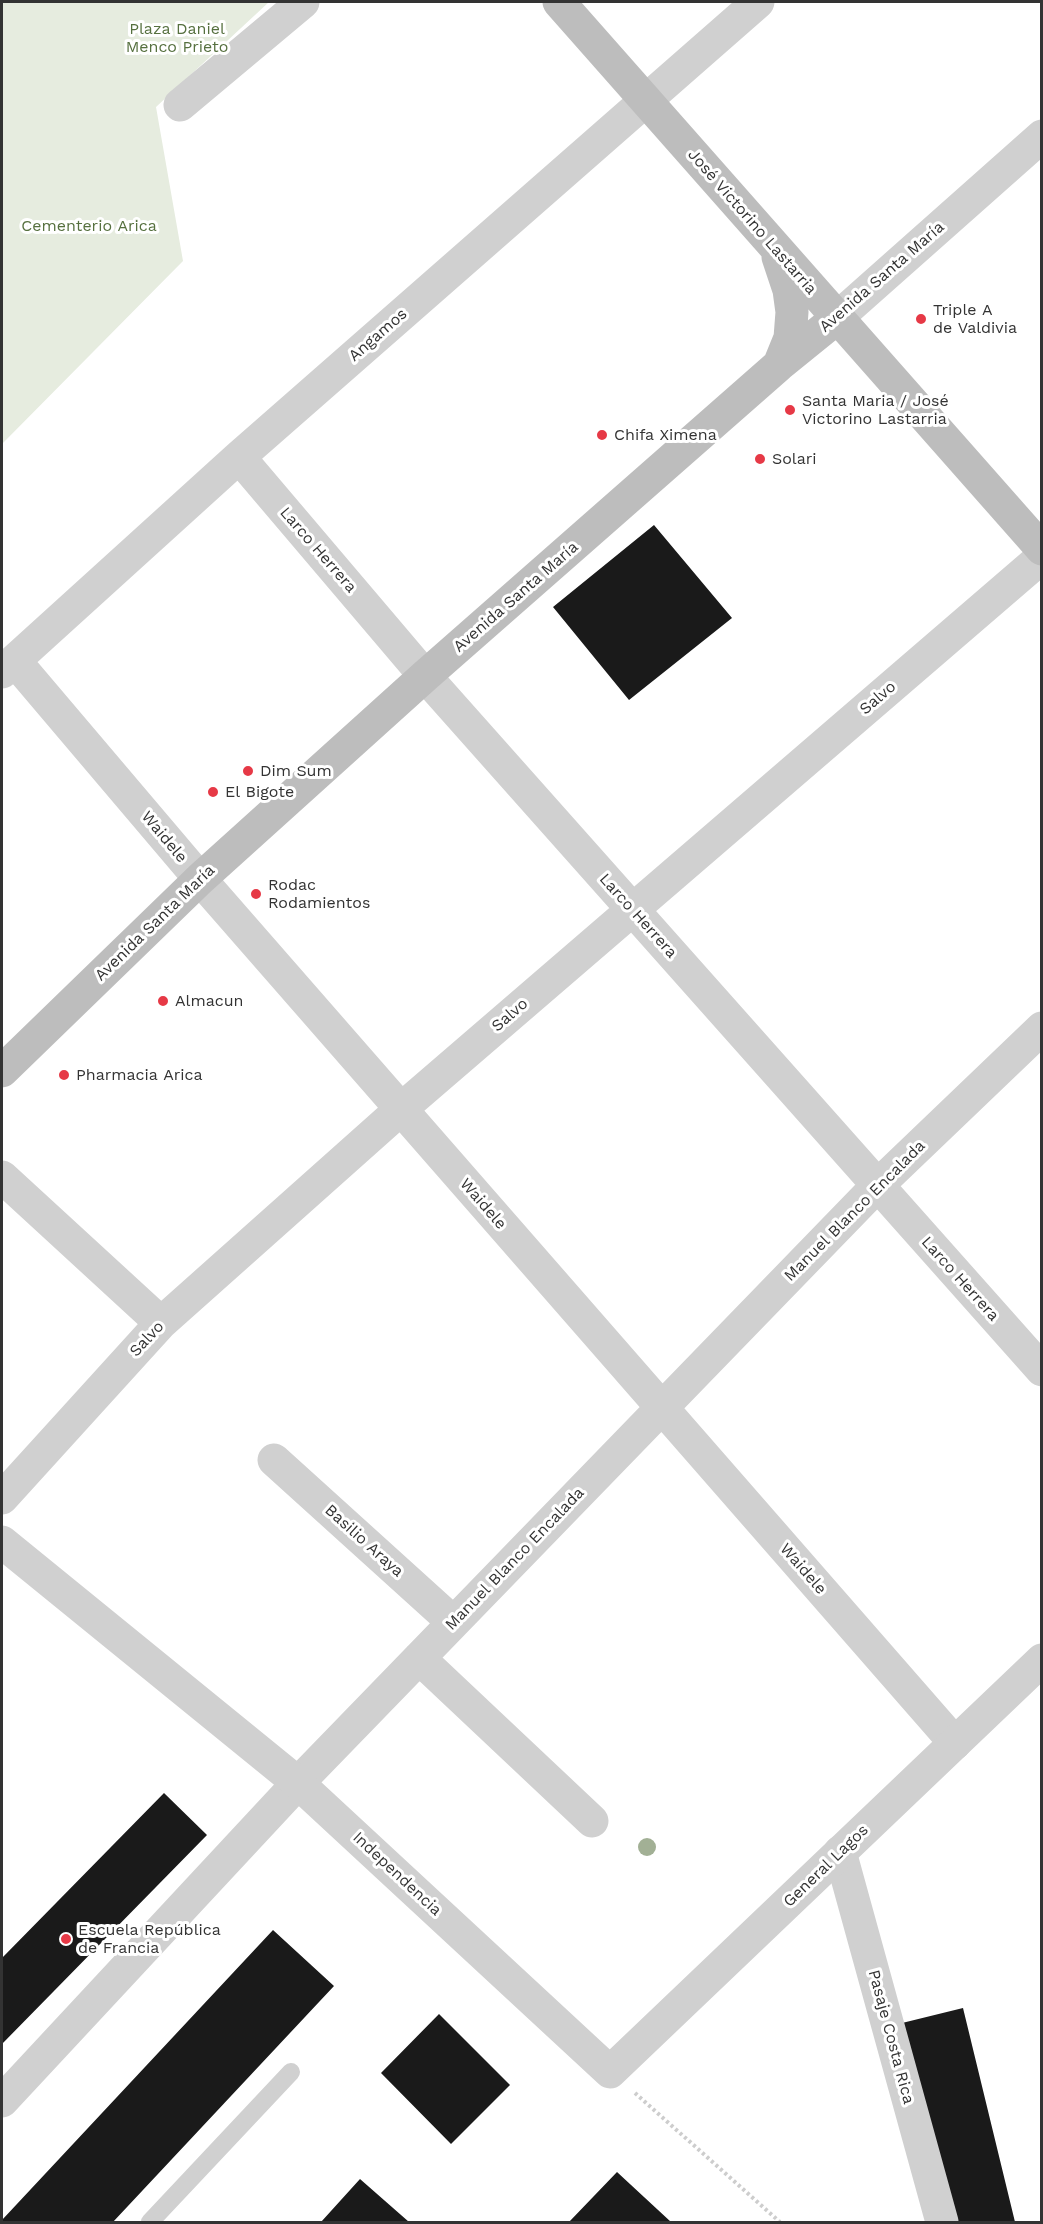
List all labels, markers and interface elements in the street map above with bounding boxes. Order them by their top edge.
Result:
park label: Plaza Daniel Menco Prieto [126,19,228,57]
street label: José Victorino Lastarria [684,145,820,299]
park label: Cementerio Arica [21,216,157,236]
street label: Avenida Santa María [816,218,948,336]
place label: Triple A de Valdivia [933,300,1017,338]
street label: Angamos [345,304,411,366]
marker: Triple A de Valdivia [914,312,928,326]
place label: Santa Maria / José Victorino Lastarria [802,391,949,429]
marker: Santa Maria / José Victorino Lastarria [783,403,797,417]
place label: Chifa Ximena [614,425,717,445]
marker: Chifa Ximena [595,428,609,442]
place label: Solari [772,449,817,469]
marker: Solari [753,452,767,466]
street label: Larco Herrera [276,503,360,597]
street label: Avenida Santa María [450,538,582,656]
street label: Salvo [856,677,900,719]
place label: Dim Sum [260,761,332,781]
marker: Dim Sum [241,764,255,778]
place label: El Bigote [225,782,294,802]
marker: El Bigote [206,785,220,799]
street label: Waidele [137,807,191,867]
street label: Avenida Santa María [91,861,219,985]
street label: Larco Herrera [595,870,681,962]
place label: Rodac Rodamientos [268,875,370,913]
marker: Rodac Rodamientos [249,887,263,901]
place label: Almacun [175,991,243,1011]
marker: Almacun [156,994,170,1008]
street label: Salvo [488,994,532,1036]
place label: Pharmacia Arica [76,1065,203,1085]
marker: Pharmacia Arica [57,1068,71,1082]
street label: Manuel Blanco Encalada [781,1137,929,1285]
street label: Waidele [456,1175,510,1233]
street label: Larco Herrera [917,1233,1003,1325]
street label: Salvo [126,1317,168,1361]
street label: Manuel Blanco Encalada [442,1483,588,1635]
street label: Basilio Araya [321,1501,407,1581]
street label: Waidele [776,1540,830,1598]
street label: General Lagos [779,1821,873,1911]
street label: Independencia [349,1828,445,1920]
place label: Escuela República de Francia [78,1920,221,1958]
marker: Escuela República de Francia [59,1932,73,1946]
street label: Pasaje Costa Rica [864,1968,918,2106]

